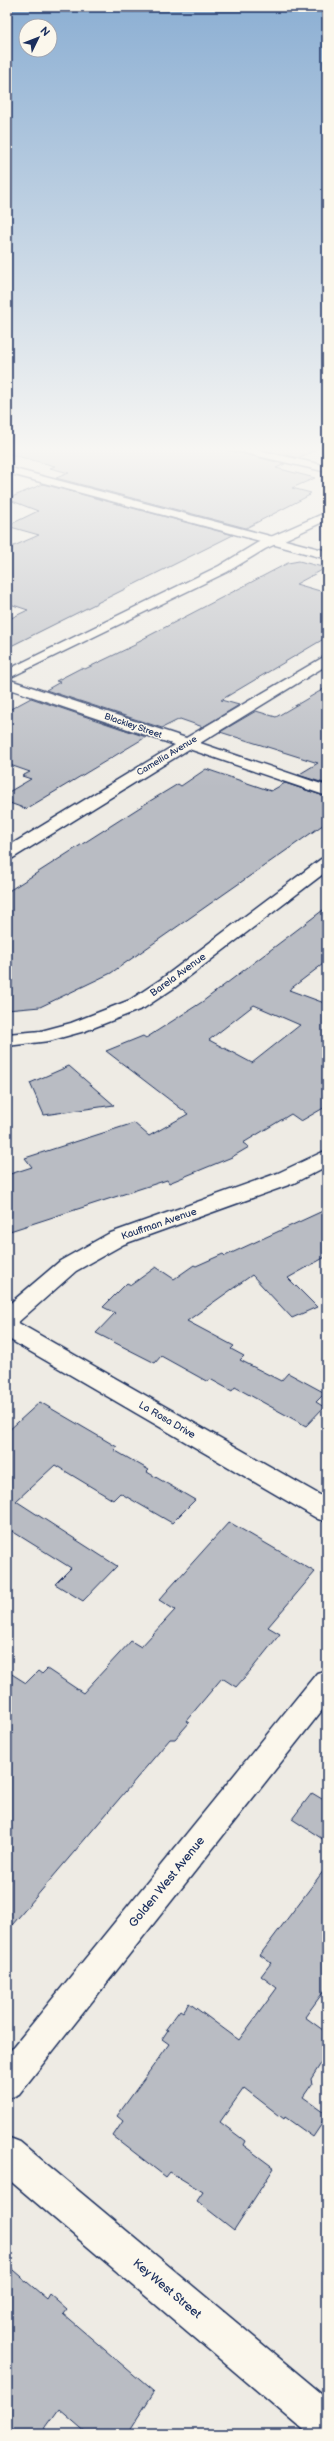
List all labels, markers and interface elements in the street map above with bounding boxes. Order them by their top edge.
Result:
north arrow [18,18,58,58]
text: N [37,24,53,39]
street label: Blackley Street [103,711,163,741]
street label: Camellia Avenue [135,733,200,778]
street label: Barela Avenue [148,951,208,999]
street label: Kauffman Avenue [120,1205,198,1243]
street label: La Rosa Drive [137,1399,198,1441]
street label: Golden West Avenue [126,1834,208,1930]
street label: Key West Street [130,2256,205,2322]

